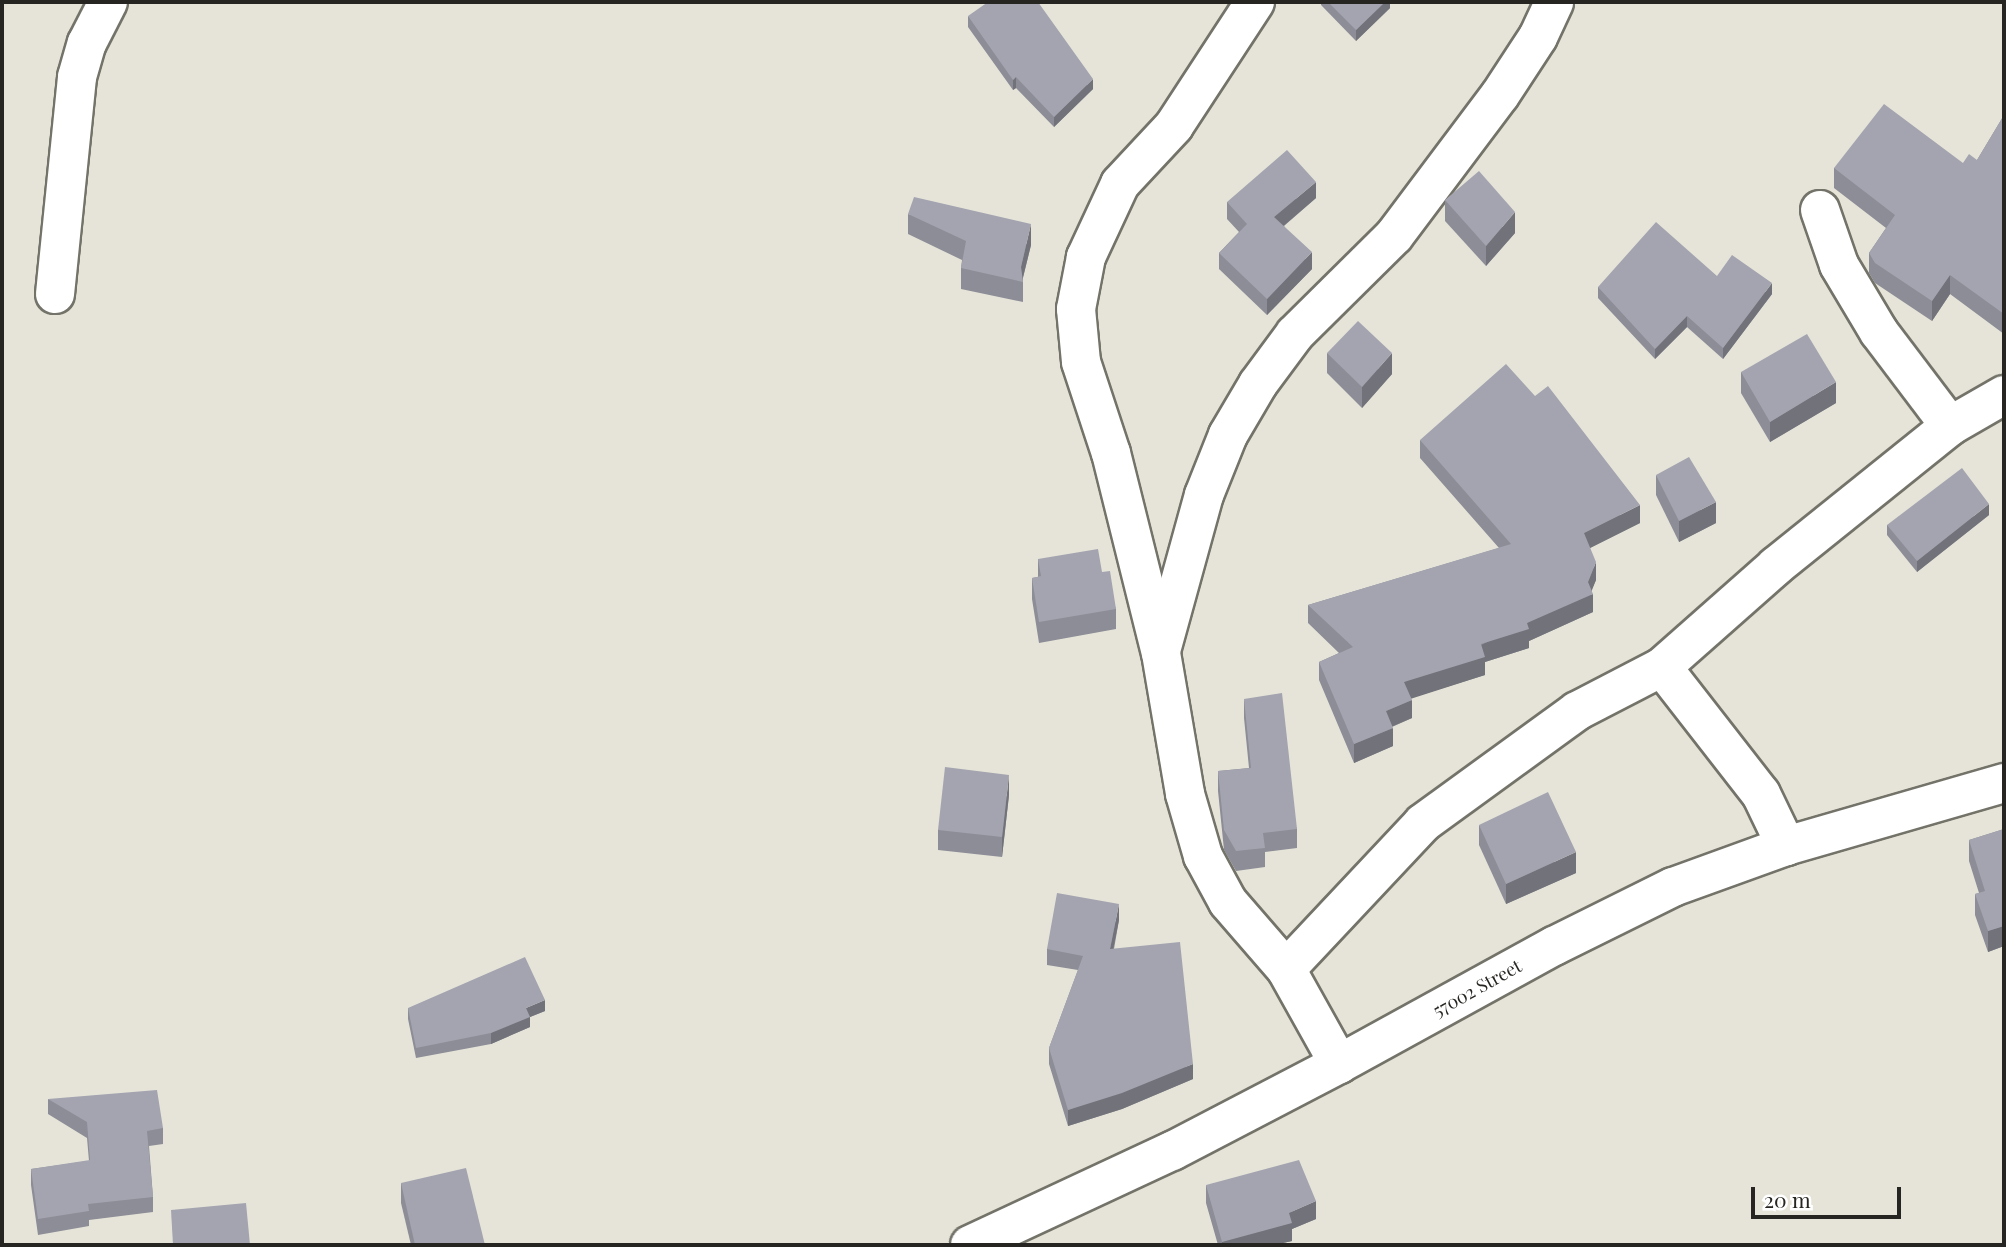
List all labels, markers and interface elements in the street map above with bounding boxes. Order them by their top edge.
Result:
street label: 57002 Street [1429,955,1525,1021]
scale bar [1754,1174,1904,1218]
text: 20 m [1764,1185,1811,1213]

